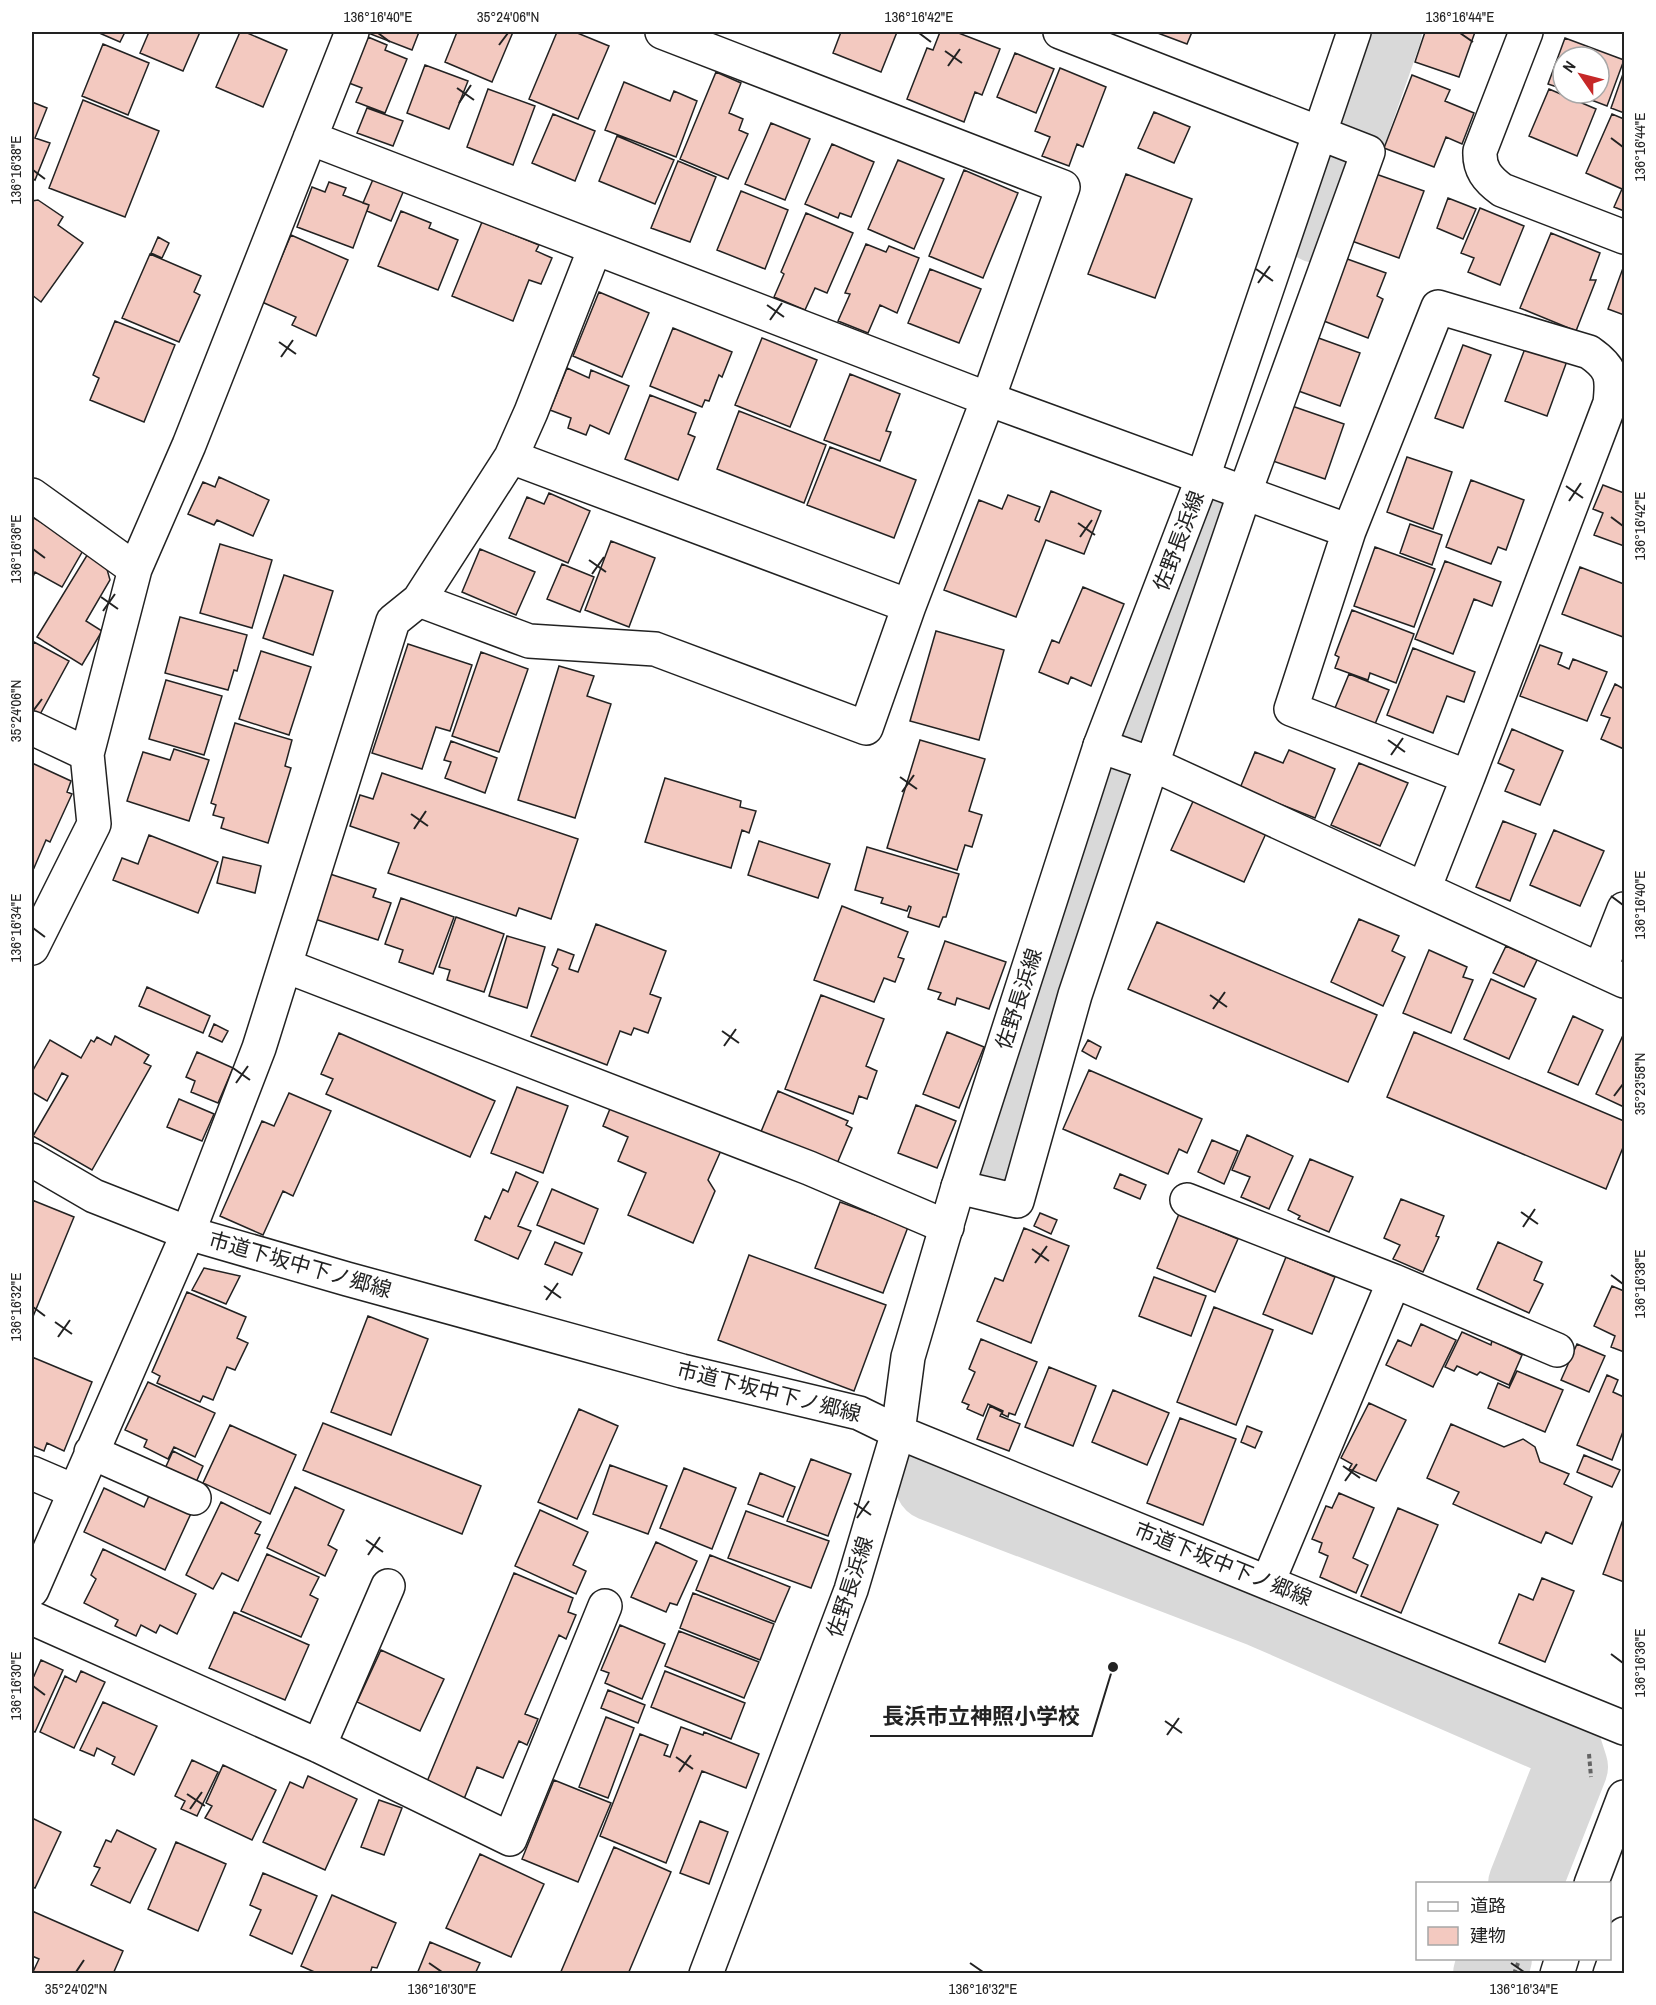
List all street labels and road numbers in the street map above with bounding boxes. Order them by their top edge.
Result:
street label: 佐野長浜線 [1146,487,1211,595]
street label: 佐野長浜線 [989,944,1049,1053]
street label: 市道下坂中下ノ郷線 [205,1225,395,1305]
street label: 市道下坂中下ノ郷線 [674,1355,864,1428]
street label: 市道下坂中下ノ郷線 [1130,1515,1316,1612]
street label: 佐野長浜線 [820,1532,880,1641]

